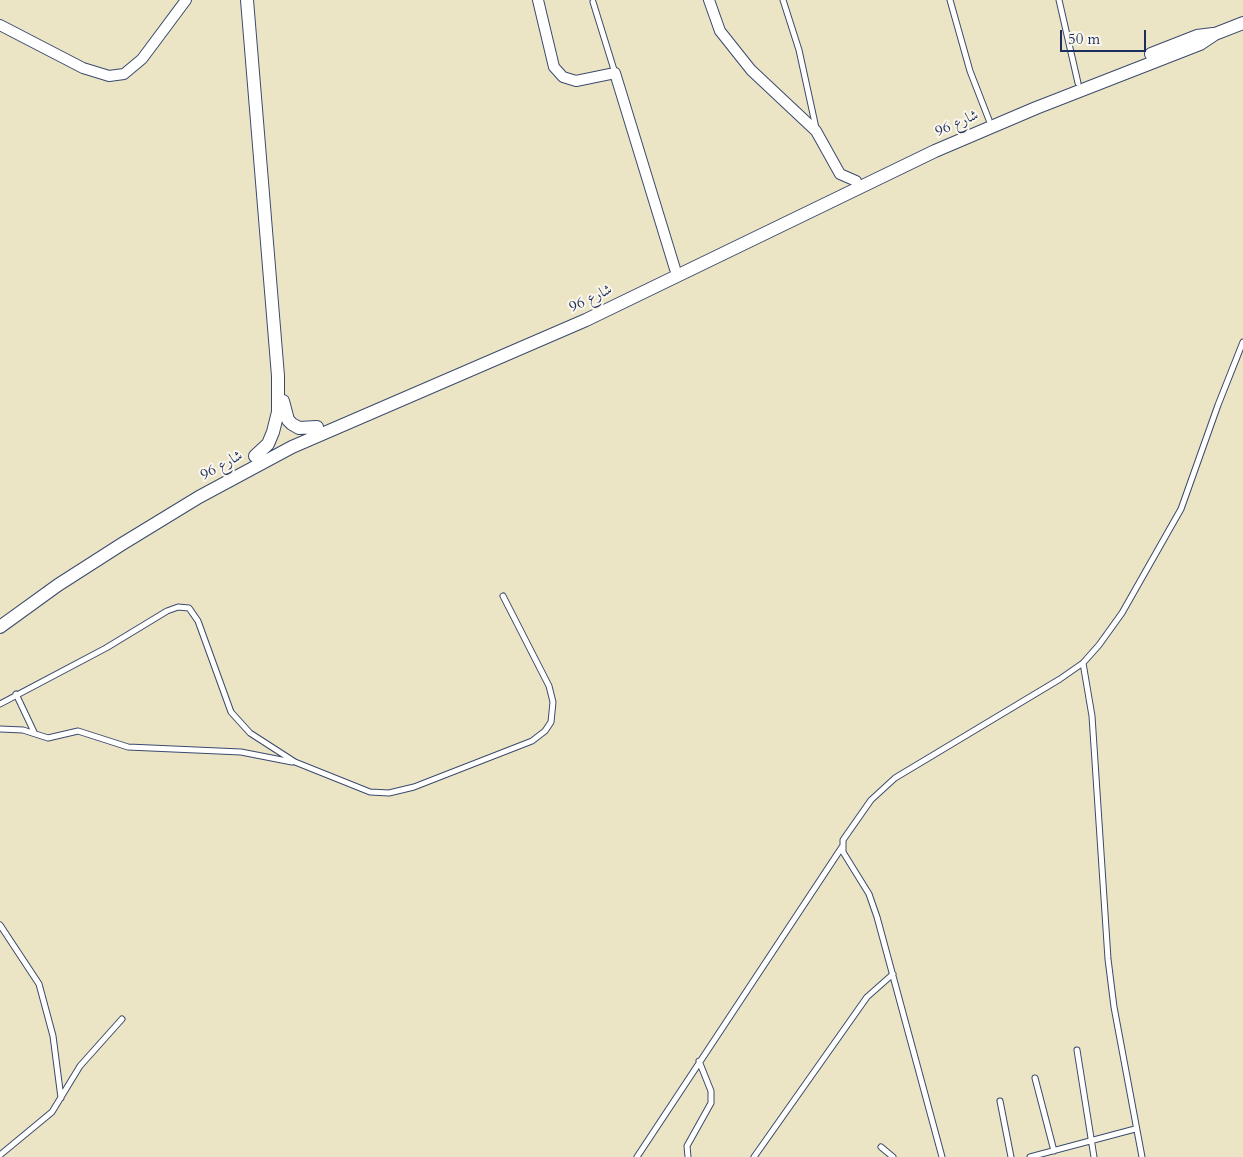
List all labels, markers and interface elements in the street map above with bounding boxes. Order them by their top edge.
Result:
scale bar [1063,20,1149,52]
text: 50 m [1068,29,1100,49]
street label: شارع 96 [933,107,981,141]
street label: شارع 96 [567,281,615,317]
street label: شارع 96 [198,447,246,485]

